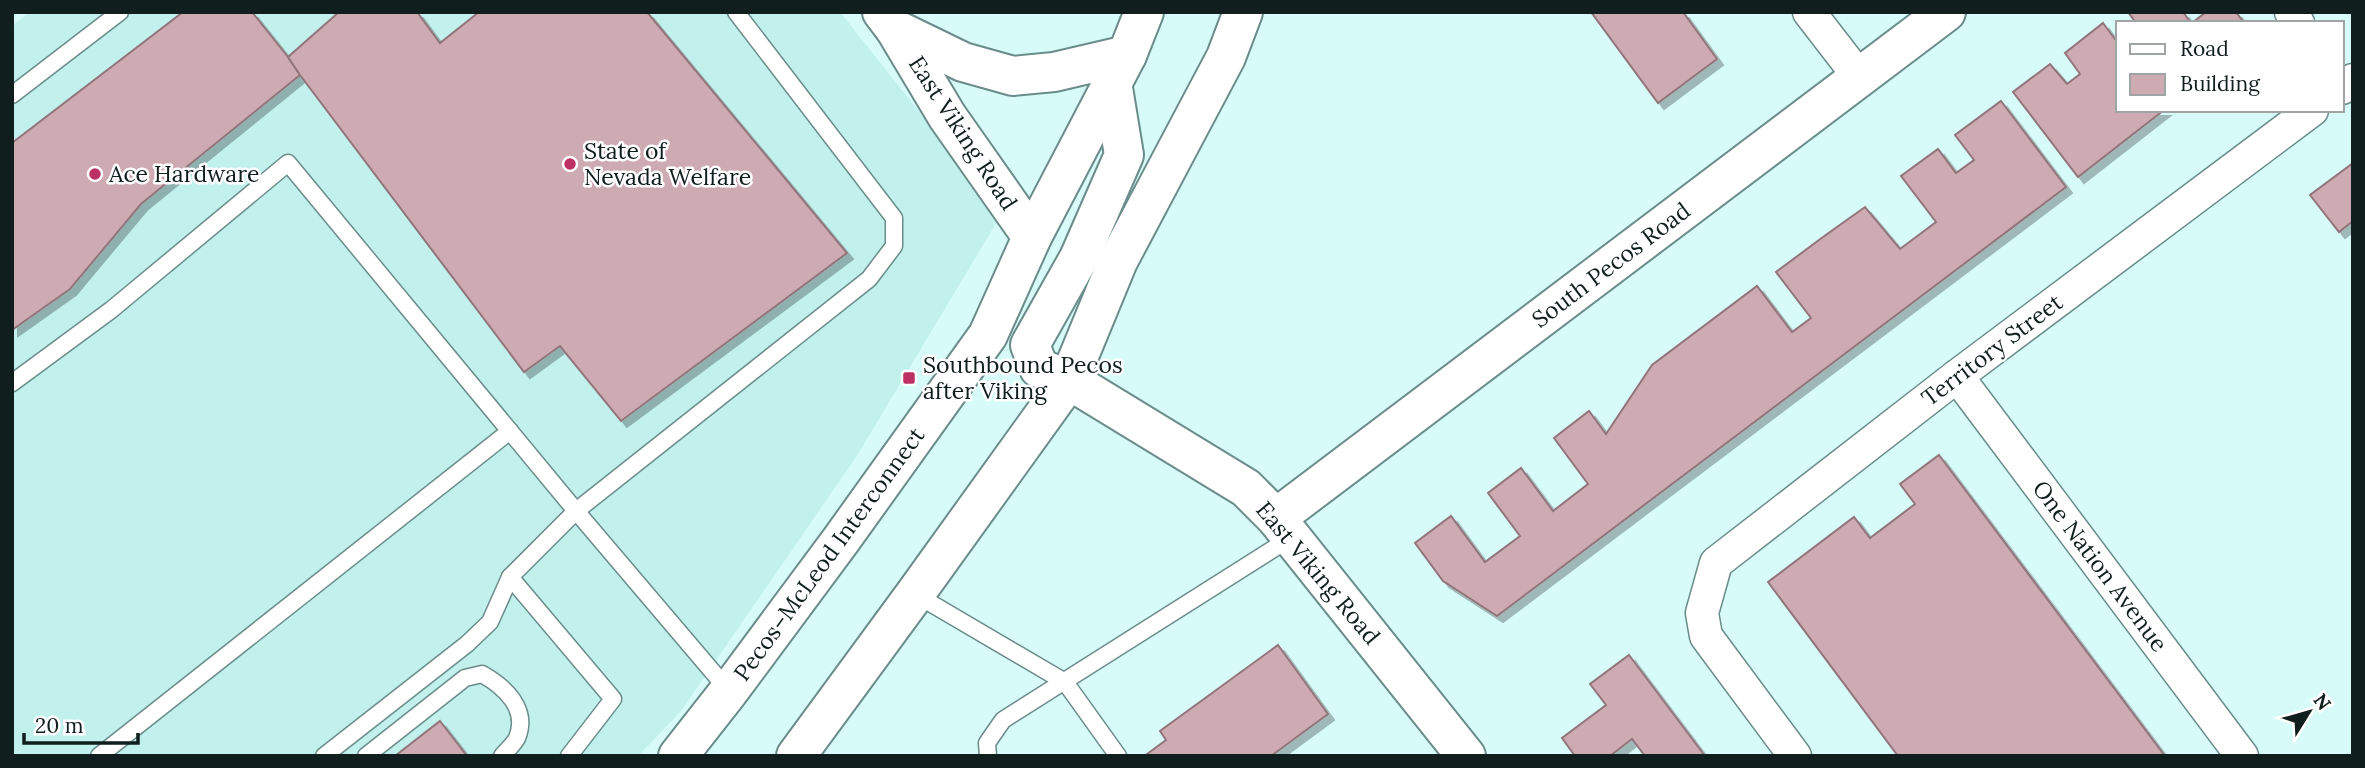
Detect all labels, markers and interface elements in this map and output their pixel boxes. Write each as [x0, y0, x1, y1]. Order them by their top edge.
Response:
legend [2116, 21, 2344, 112]
text: Road [2180, 35, 2229, 62]
street label: East Viking Road [903, 50, 1024, 215]
text: Building [2180, 70, 2260, 97]
place label: State of Nevada Welfare [584, 136, 751, 191]
marker: State of Nevada Welfare [562, 156, 578, 172]
place label: Ace Hardware [108, 159, 259, 188]
marker: Ace Hardware [87, 166, 103, 182]
street label: South Pecos Road [1526, 196, 1696, 334]
street label: Territory Street [1916, 287, 2068, 412]
place label: Southbound Pecos after Viking [923, 350, 1123, 405]
marker: Southbound Pecos after Viking [901, 370, 917, 386]
street label: Pecos–McLeod Interconnect [727, 421, 930, 686]
street label: One Nation Avenue [2027, 474, 2174, 657]
street label: East Viking Road [1250, 495, 1387, 650]
north arrow [2274, 677, 2344, 747]
text: N [2309, 689, 2337, 715]
scale bar [24, 702, 138, 746]
text: 20 m [35, 712, 84, 739]

